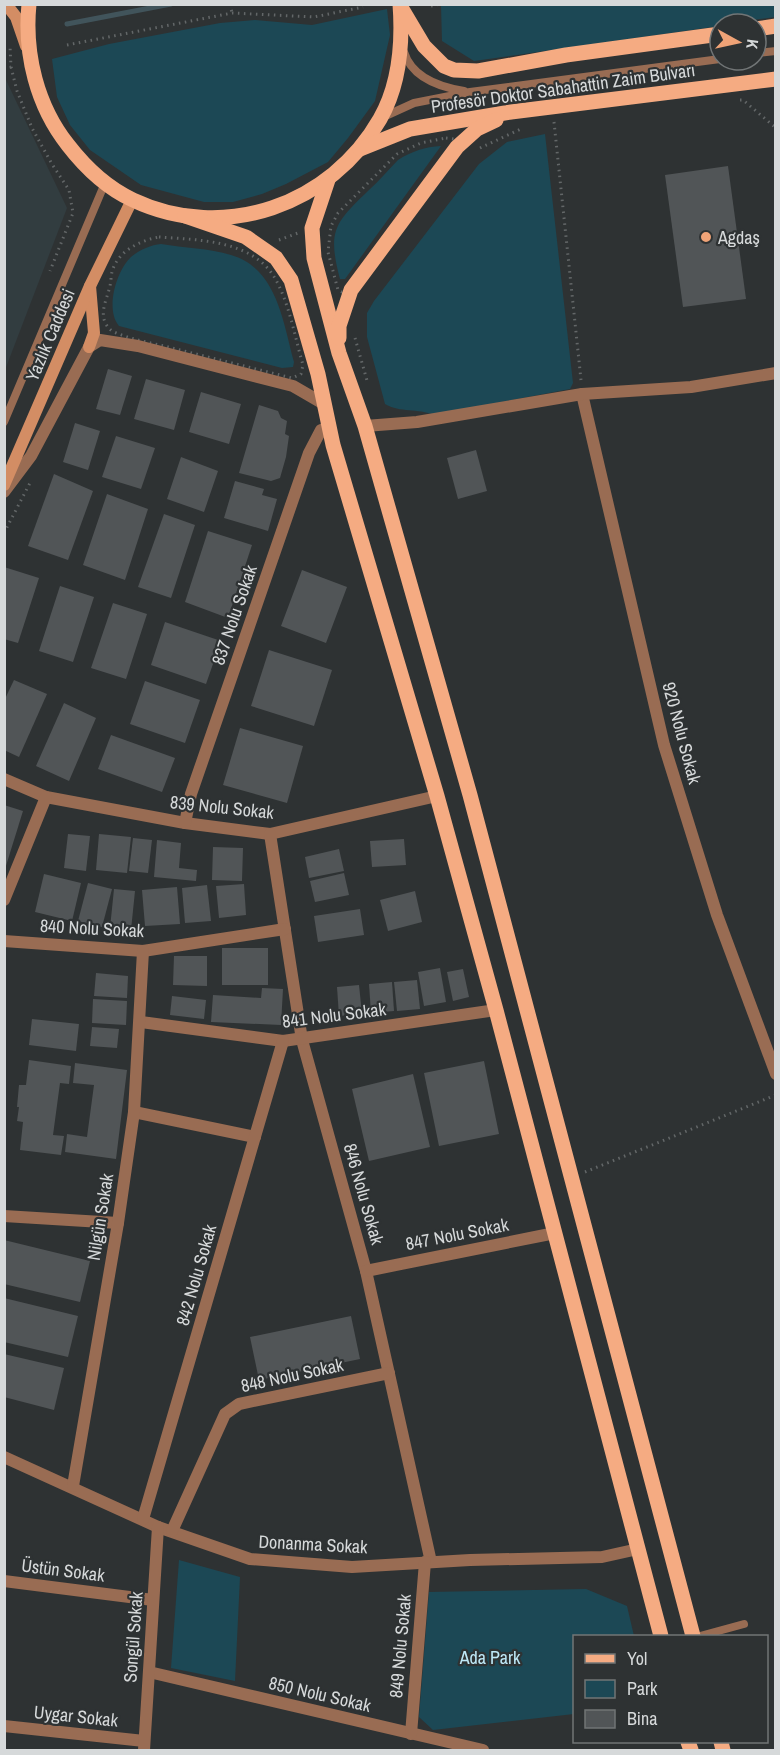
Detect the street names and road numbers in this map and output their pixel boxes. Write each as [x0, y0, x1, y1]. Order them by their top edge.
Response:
street label: Profesör Doktor Sabahattin Zaim Bulvarı [429, 57, 697, 119]
street label: Yazlık Caddesi [19, 285, 81, 385]
street label: 837 Nolu Sokak [205, 561, 263, 668]
street label: 920 Nolu Sokak [656, 679, 708, 787]
street label: 839 Nolu Sokak [169, 789, 276, 825]
street label: 840 Nolu Sokak [39, 913, 145, 943]
street label: 841 Nolu Sokak [281, 996, 388, 1034]
street label: 846 Nolu Sokak [338, 1140, 391, 1248]
street label: Nilgün Sokak [81, 1171, 119, 1262]
street label: 847 Nolu Sokak [403, 1212, 511, 1256]
street label: 842 Nolu Sokak [170, 1221, 223, 1329]
street label: 848 Nolu Sokak [238, 1352, 346, 1398]
street label: Donanma Sokak [258, 1529, 369, 1559]
street label: Üstün Sokak [20, 1552, 107, 1588]
street label: Songül Sokak [117, 1590, 149, 1683]
street label: 849 Nolu Sokak [383, 1592, 417, 1699]
street label: 850 Nolu Sokak [266, 1670, 374, 1718]
street label: Uygar Sokak [33, 1699, 120, 1733]

